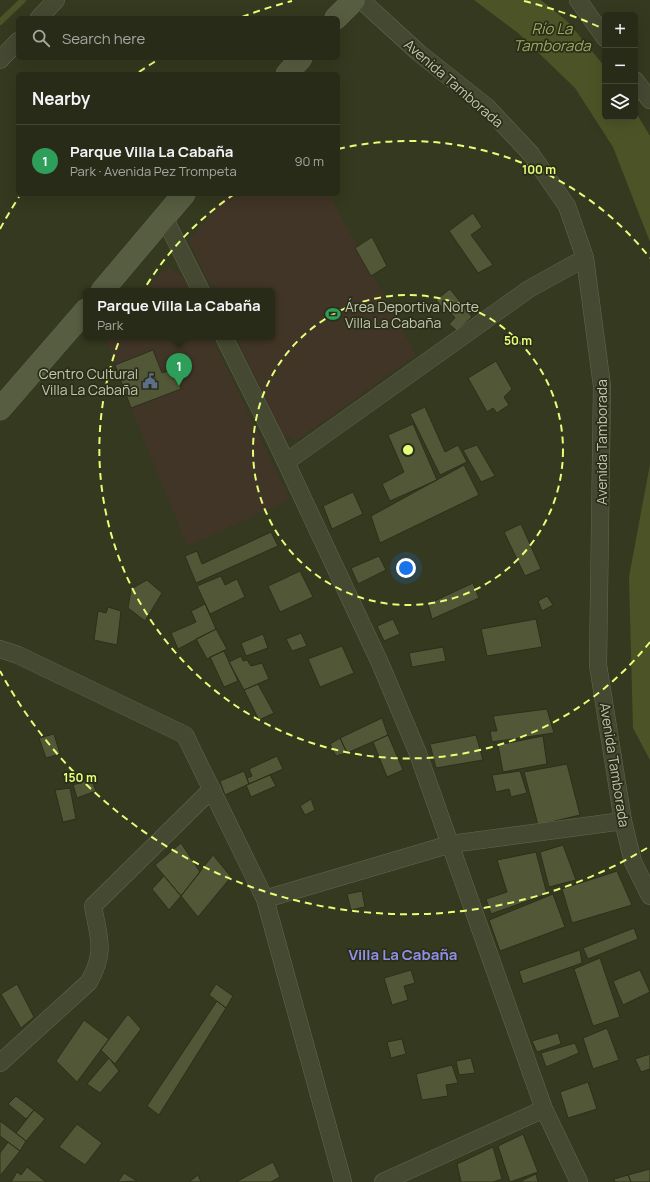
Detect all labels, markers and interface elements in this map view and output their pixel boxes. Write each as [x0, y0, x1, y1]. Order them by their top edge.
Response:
map controls [602, 12, 638, 120]
button: + [602, 12, 638, 48]
search box [16, 16, 340, 60]
water label: Río La Tamborada [513, 18, 591, 56]
icon: search [30, 27, 52, 49]
text: Search here [62, 28, 145, 49]
street label: Avenida Tamborada [400, 35, 508, 131]
button: − [602, 48, 638, 84]
button: layers [602, 84, 638, 120]
text: Nearby [32, 87, 90, 110]
text: Parque Villa La Cabaña [70, 141, 234, 162]
text: 1 [42, 152, 48, 170]
text: 90 m [294, 152, 324, 170]
text: 100 m [522, 161, 556, 178]
text: Park · Avenida Pez Trompeta [70, 162, 237, 180]
popup [83, 288, 275, 340]
text: Parque Villa La Cabaña [97, 295, 261, 316]
place label: Área Deportiva Norte Villa La Cabaña [345, 297, 479, 332]
sports icon: Área Deportiva Norte Villa La Cabaña [324, 305, 342, 323]
text: Park [97, 316, 123, 334]
text: 50 m [504, 332, 532, 349]
pin: 1 [166, 353, 192, 386]
place label: Centro Cultural Villa La Cabaña [39, 364, 138, 399]
public building icon: Centro Cultural Villa La Cabaña [141, 372, 159, 390]
street label: Avenida Tamborada [592, 379, 611, 505]
centre of rings [401, 443, 415, 457]
your location [396, 558, 416, 578]
street label: Avenida Tamborada [596, 701, 634, 829]
text: 150 m [63, 769, 97, 786]
district label: Villa La Cabaña [349, 944, 457, 965]

